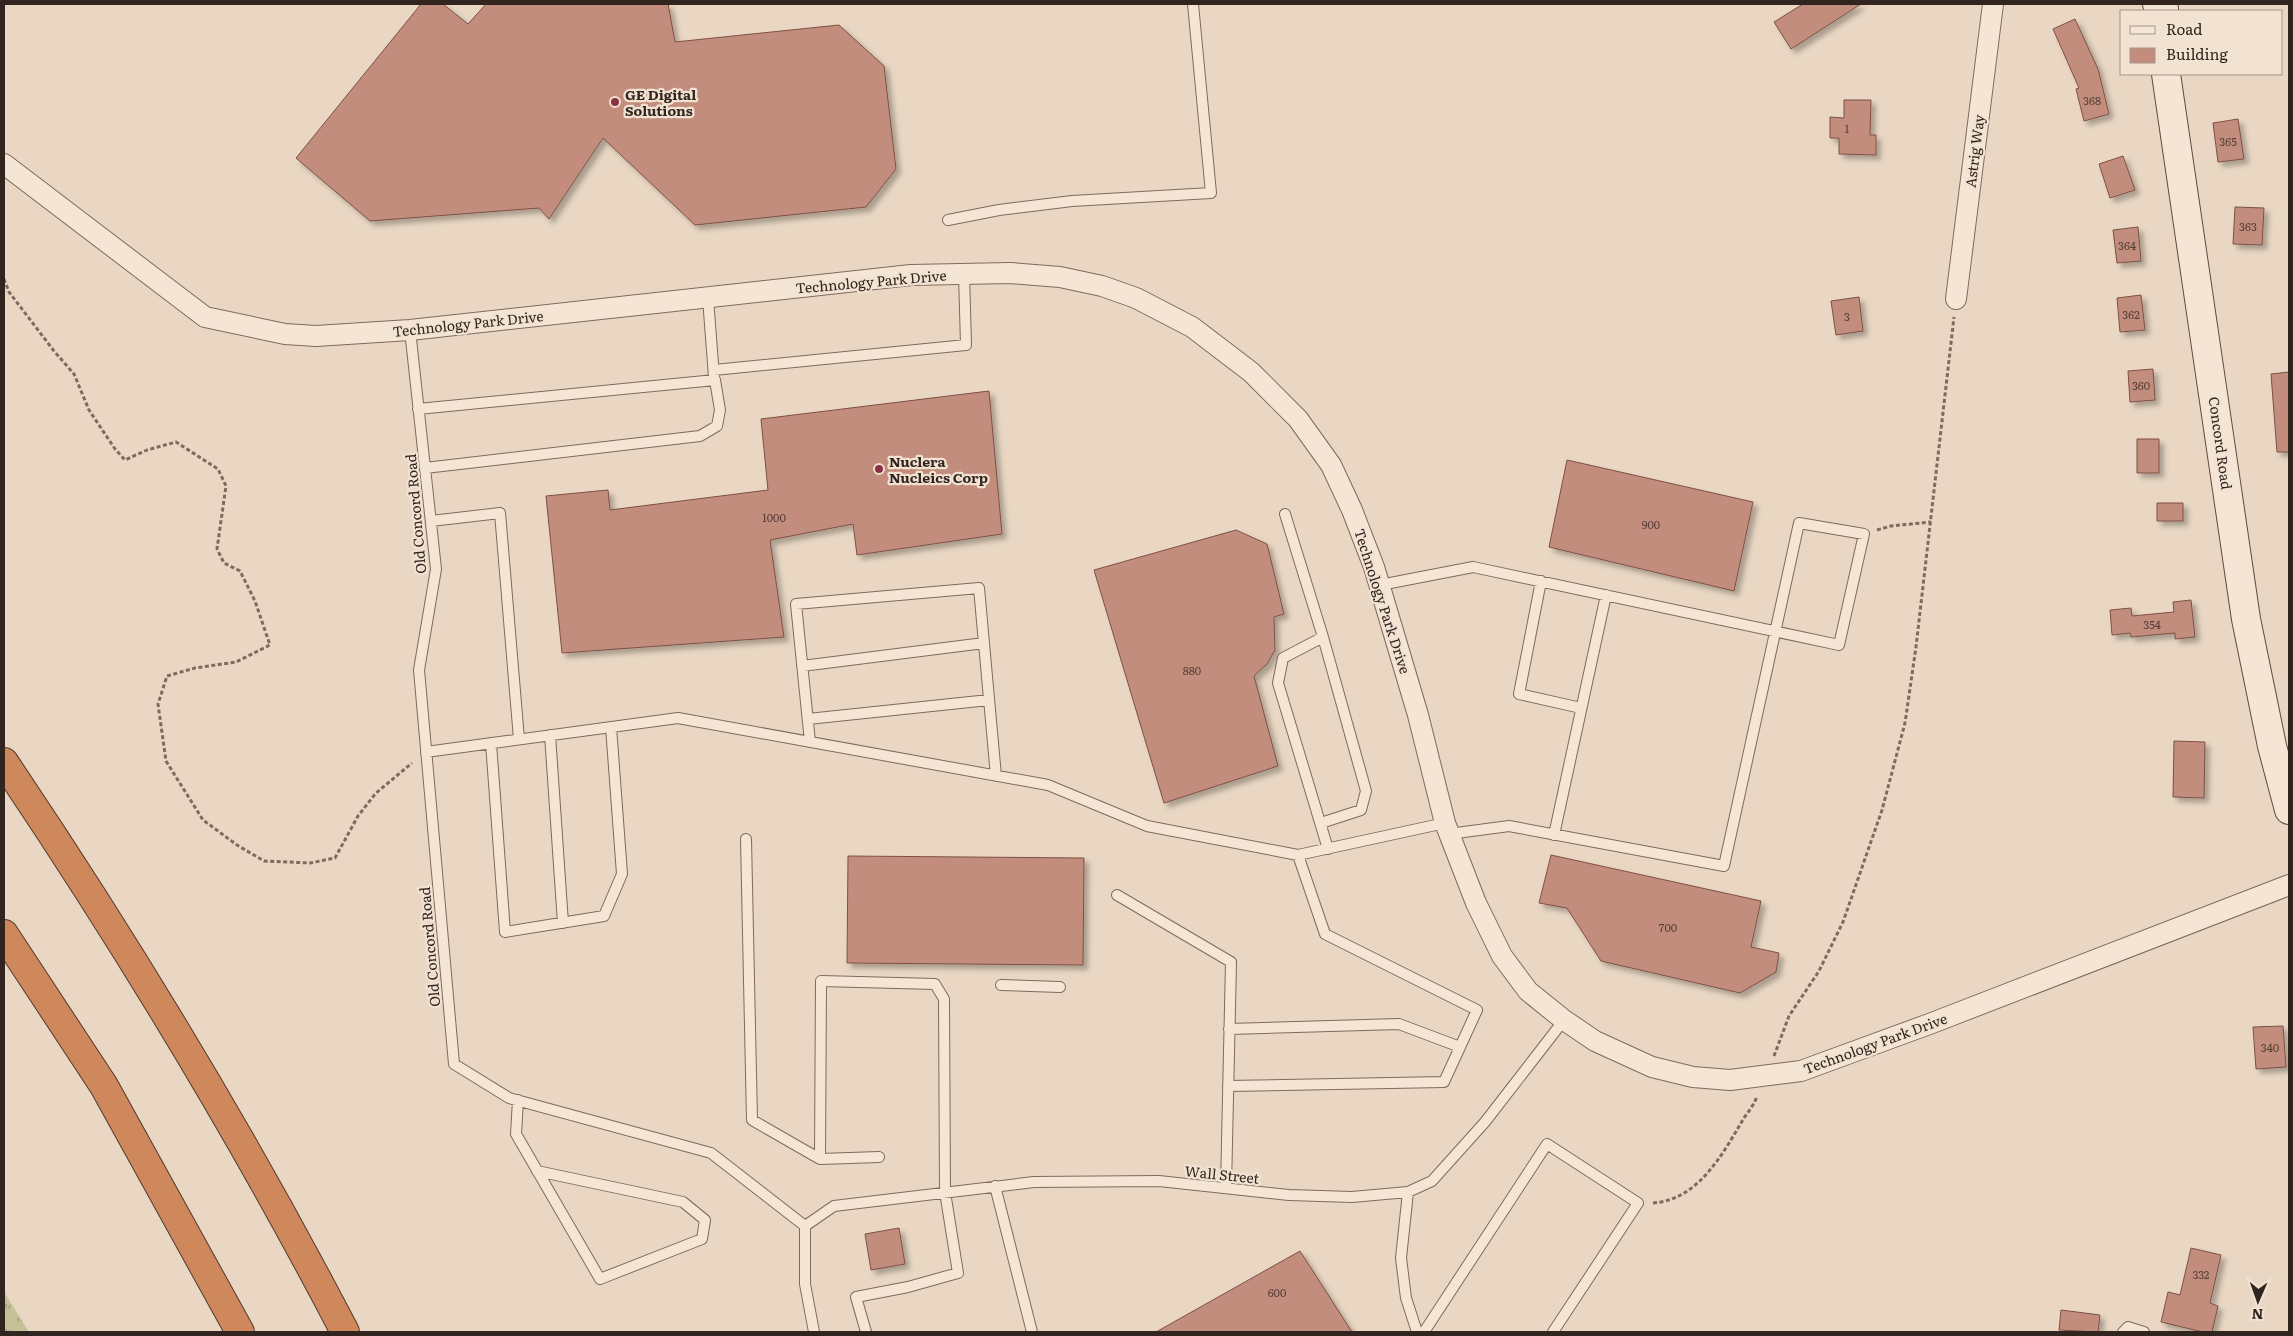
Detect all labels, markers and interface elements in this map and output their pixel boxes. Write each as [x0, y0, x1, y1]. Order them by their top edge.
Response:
legend [2120, 10, 2283, 75]
text: Road [2166, 17, 2202, 40]
text: Building [2166, 42, 2228, 65]
place label: GE Digital Solutions [625, 84, 696, 120]
house number: 368 [2083, 92, 2101, 108]
marker: GE Digital Solutions [609, 96, 621, 108]
street label: Astrig Way [1960, 112, 1989, 189]
house number: 1 [1845, 120, 1850, 136]
house number: 365 [2219, 133, 2237, 149]
house number: 363 [2239, 218, 2257, 234]
house number: 364 [2118, 237, 2136, 253]
street label: Technology Park Drive [795, 264, 947, 298]
street label: Technology Park Drive [392, 305, 544, 341]
house number: 362 [2122, 306, 2140, 322]
house number: 3 [1844, 308, 1850, 324]
house number: 360 [2132, 377, 2150, 393]
street label: Concord Road [2205, 395, 2237, 491]
place label: Nuclera Nucleics Corp [889, 451, 988, 487]
street label: Old Concord Road [400, 453, 430, 575]
marker: Nuclera Nucleics Corp [873, 463, 885, 475]
house number: 1000 [762, 509, 786, 525]
house number: 900 [1642, 516, 1660, 532]
street label: Technology Park Drive [1350, 526, 1416, 676]
house number: 354 [2143, 616, 2161, 632]
house number: 880 [1183, 662, 1201, 678]
street label: Old Concord Road [414, 886, 444, 1008]
house number: 700 [1659, 919, 1677, 935]
street label: Technology Park Drive [1800, 1008, 1950, 1078]
house number: 340 [2261, 1039, 2279, 1055]
street label: Wall Street [1184, 1160, 1261, 1188]
house number: 332 [2193, 1266, 2210, 1282]
north arrow [2233, 1276, 2283, 1326]
house number: 600 [1268, 1284, 1286, 1300]
text: N [2251, 1305, 2264, 1325]

